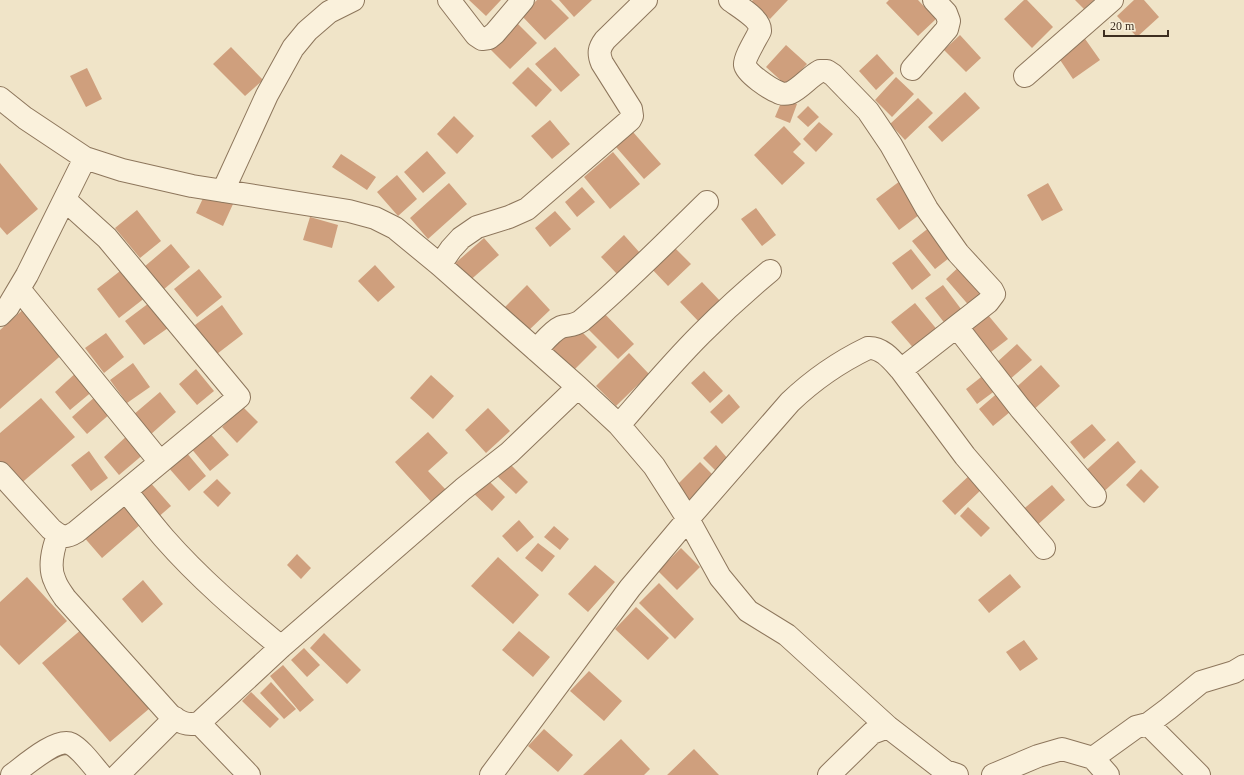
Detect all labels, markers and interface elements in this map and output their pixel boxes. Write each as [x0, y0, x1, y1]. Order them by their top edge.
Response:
scale bar [1104, 12, 1168, 38]
text: 20 m [1110, 19, 1135, 33]

